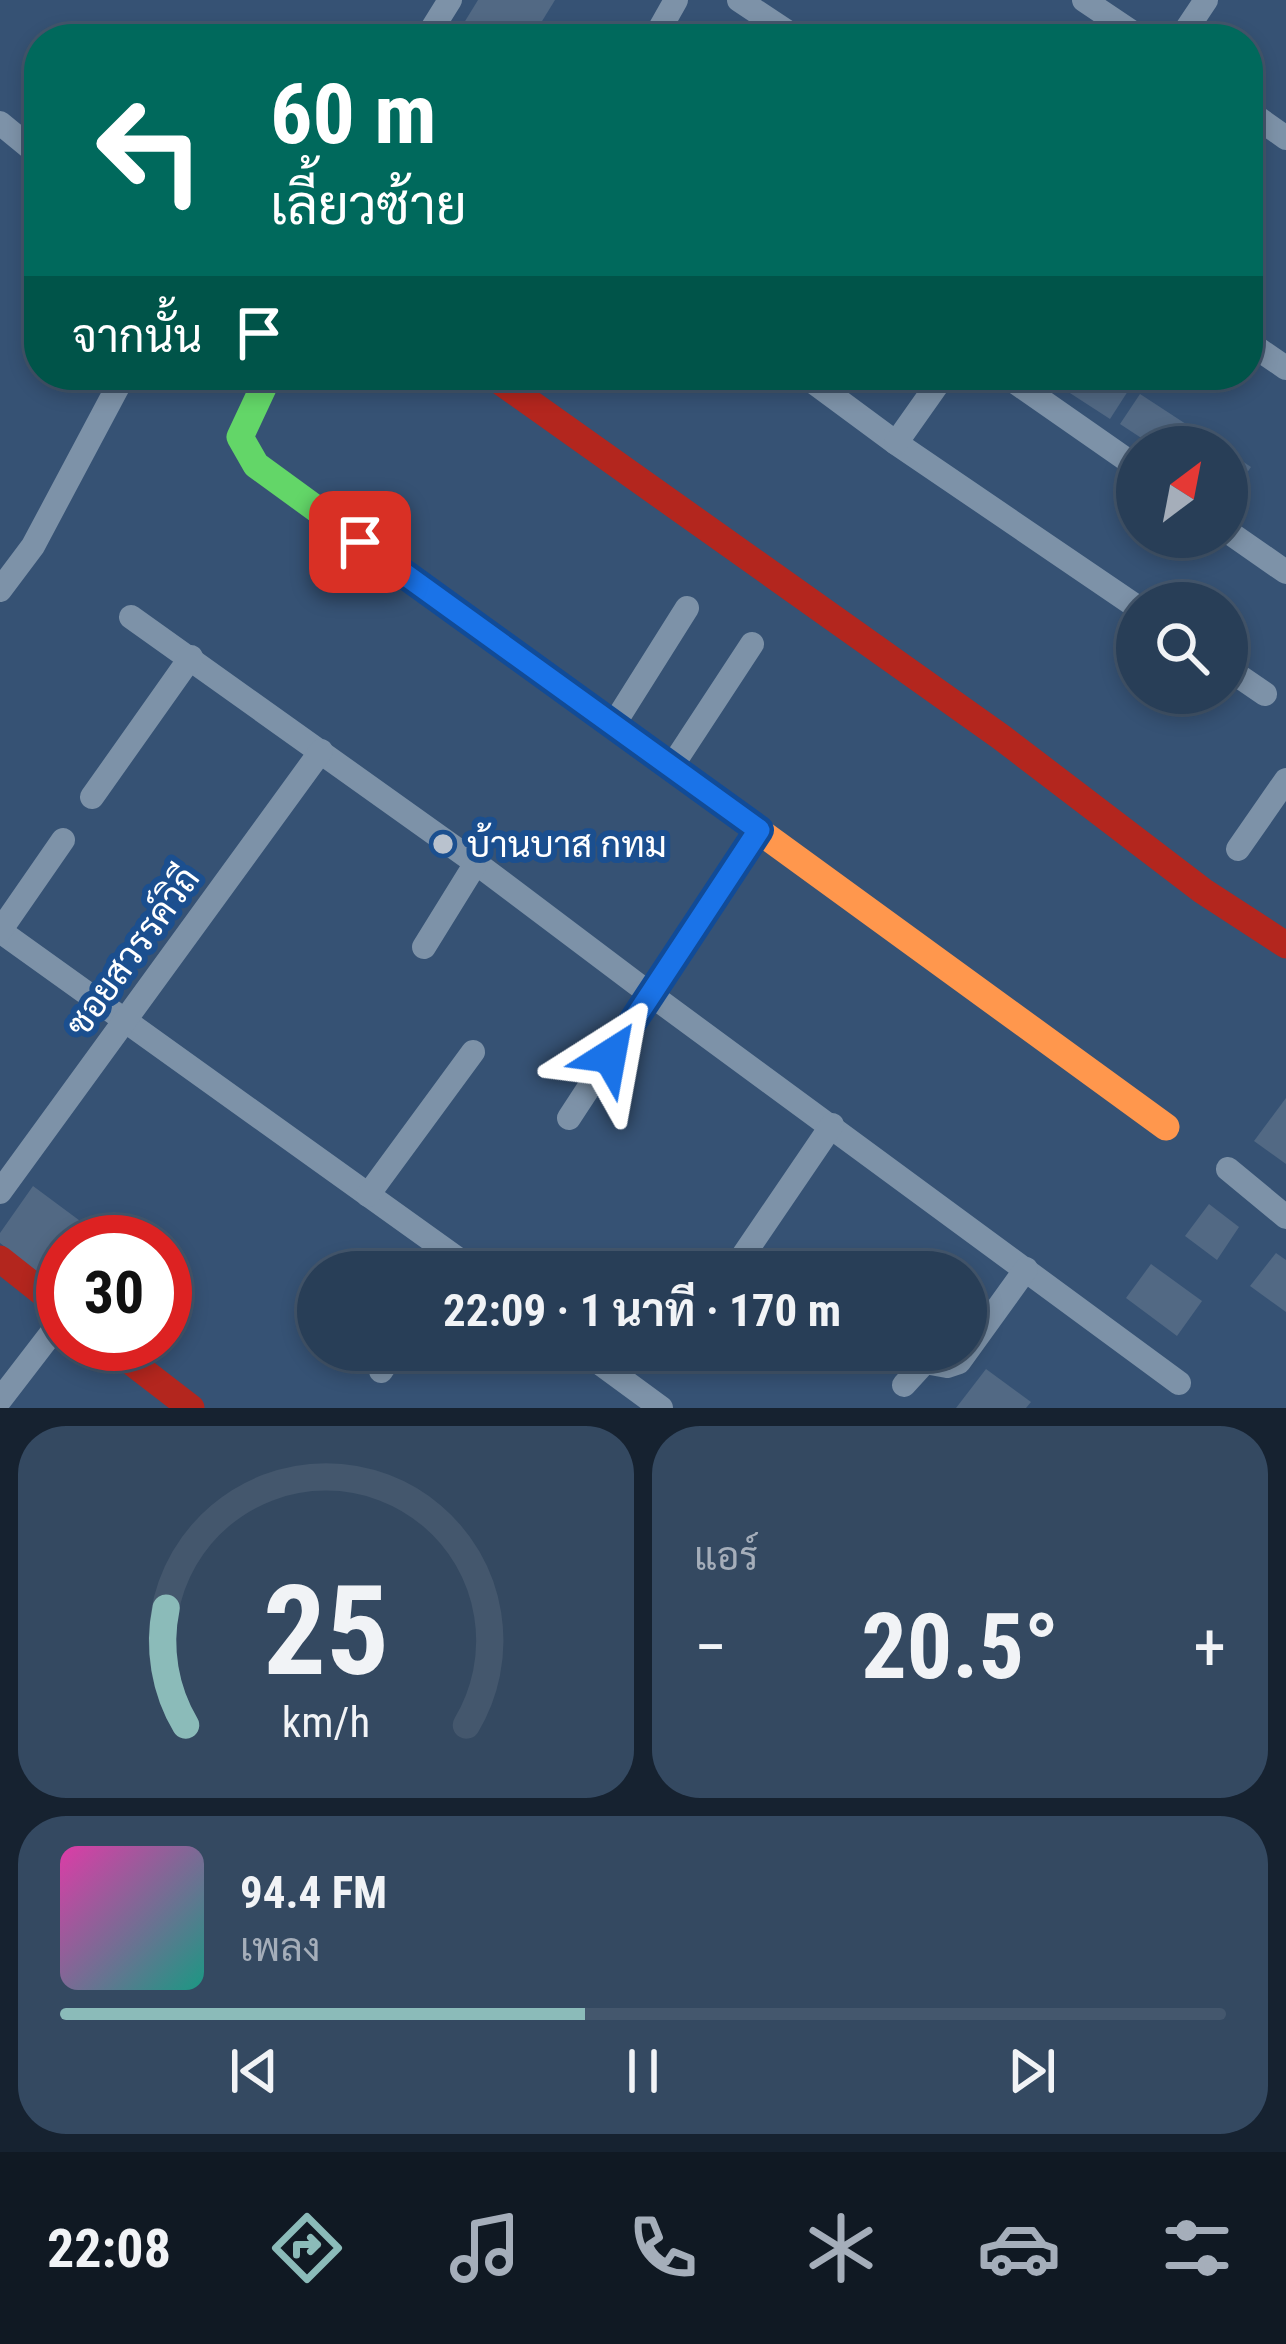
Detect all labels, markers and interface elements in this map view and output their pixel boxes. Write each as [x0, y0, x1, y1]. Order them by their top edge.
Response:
text: 60 m [270, 65, 437, 164]
icon: left [72, 72, 228, 228]
text: เลี้ยวซ้าย [270, 174, 467, 237]
icon: arrive [226, 300, 292, 366]
text: จากนั้น [72, 310, 202, 363]
north arrow [1116, 426, 1248, 558]
map controls [1116, 426, 1248, 714]
pin [309, 491, 411, 593]
icon: arrive [327, 509, 393, 575]
button: search [1116, 582, 1248, 714]
place label: บ้านบาส กทม [467, 822, 667, 866]
marker: บ้านบาส กทม [430, 831, 456, 857]
street label: ซอยสวรรค์วิถี [56, 858, 208, 1044]
position arrow [547, 993, 673, 1119]
speed limit sign: 30 [36, 1215, 192, 1371]
text: 22:09 · 1 นาที · 170 m [443, 1284, 841, 1337]
text: แอร์ [694, 1534, 758, 1580]
text: 25 [263, 1558, 389, 1704]
text: 20.5° [861, 1595, 1059, 1700]
text: − [694, 1609, 727, 1686]
text: + [1193, 1609, 1226, 1686]
text: km/h [282, 1697, 370, 1747]
text: 94.4 FM [240, 1866, 387, 1919]
text: เพลง [240, 1925, 321, 1971]
icon: previous [221, 2038, 287, 2104]
icon: pause [610, 2038, 676, 2104]
icon: next [999, 2038, 1065, 2104]
icon: directions [265, 2206, 349, 2290]
icon: music [443, 2206, 527, 2290]
icon: phone [621, 2206, 705, 2290]
icon: climate [799, 2206, 883, 2290]
icon: car [977, 2206, 1061, 2290]
icon: filters [1155, 2206, 1239, 2290]
text: 22:08 [47, 2217, 171, 2280]

